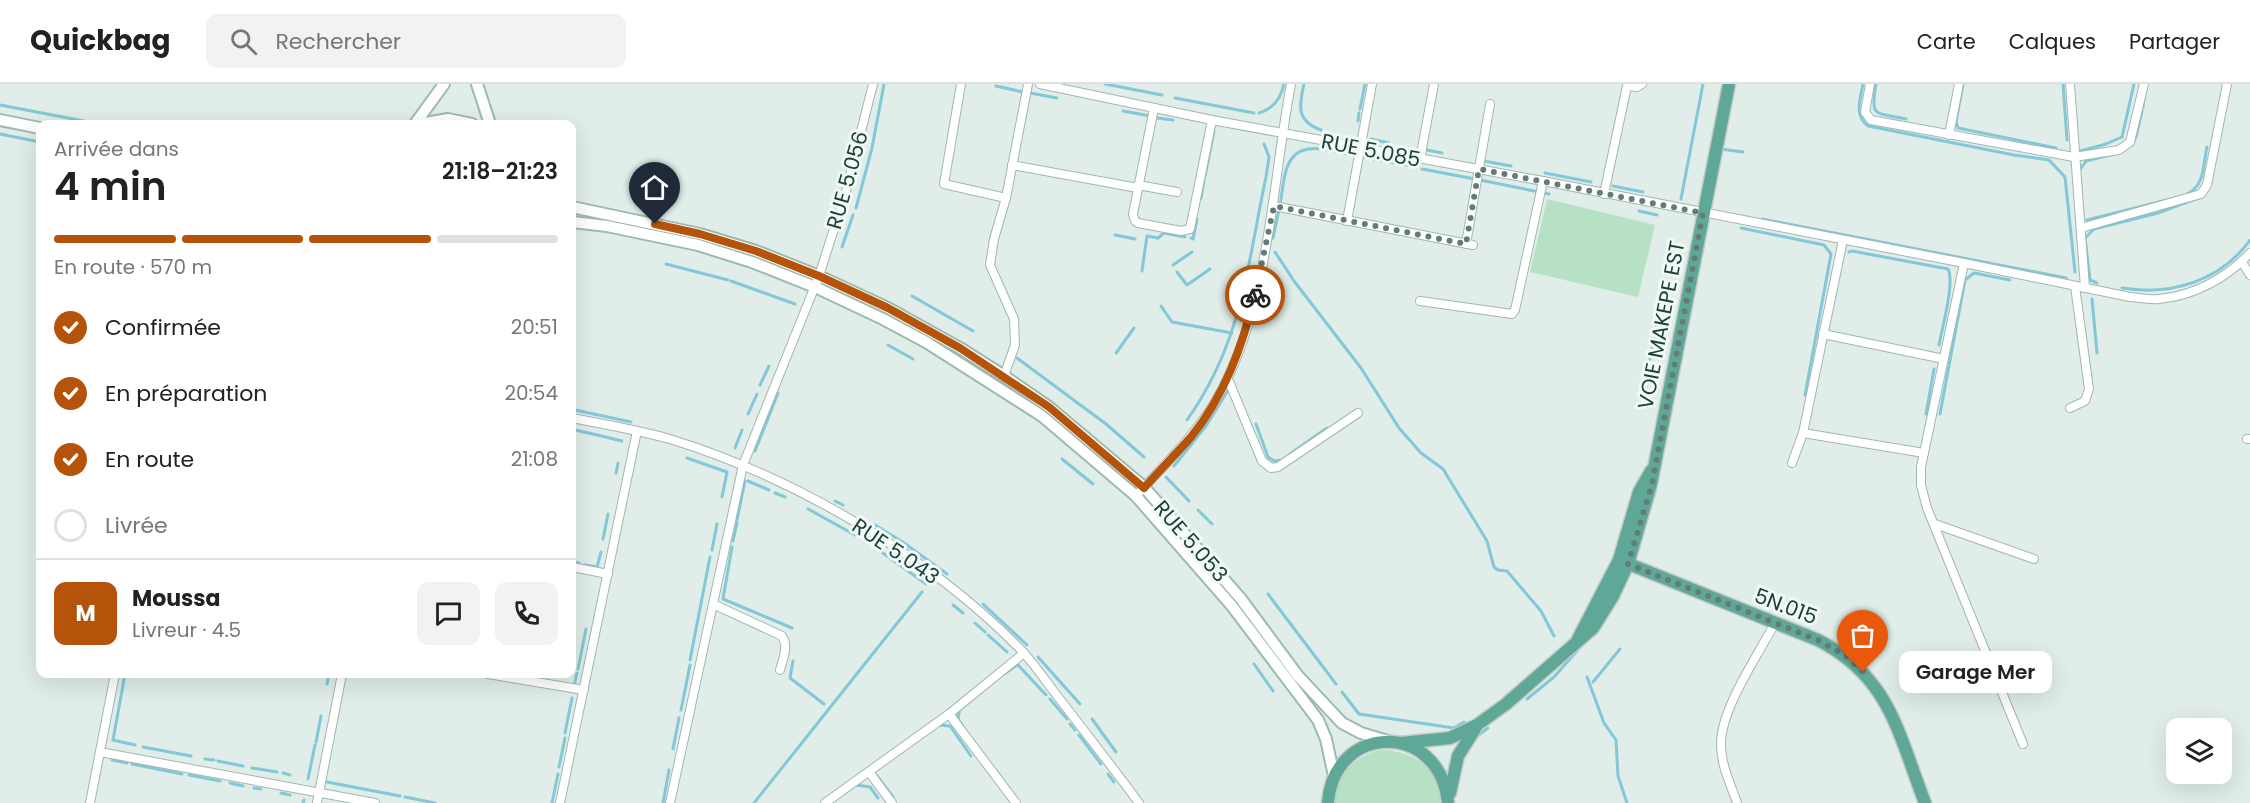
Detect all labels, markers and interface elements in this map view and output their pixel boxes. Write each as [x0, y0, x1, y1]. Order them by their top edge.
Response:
search box [206, 14, 626, 68]
text: Quickbag [30, 21, 170, 60]
icon: search [227, 25, 260, 58]
text: Rechercher [275, 26, 401, 57]
text: Carte [1917, 27, 1976, 56]
text: Calques [2009, 27, 2096, 56]
text: Partager [2129, 27, 2220, 56]
street label: RUE 5.085 [1319, 126, 1423, 174]
street label: RUE 5.056 [819, 128, 875, 232]
text: Arrivée dans [54, 135, 179, 163]
text: 21:18–21:23 [442, 156, 558, 187]
text: 4 min [54, 159, 167, 214]
pin [629, 162, 680, 224]
icon: home [638, 171, 671, 204]
street label: VOIE MAKEPE EST [1630, 238, 1692, 412]
text: En route · 570 m [54, 253, 212, 281]
courier [1225, 265, 1285, 325]
icon: bike [1239, 279, 1272, 312]
icon: check [54, 311, 87, 344]
text: Confirmée [105, 312, 221, 343]
text: 20:51 [511, 313, 558, 341]
icon: check [54, 377, 87, 410]
text: En préparation [105, 378, 267, 409]
text: 20:54 [505, 379, 558, 407]
icon: check [54, 443, 87, 476]
text: En route [105, 444, 194, 475]
text: 21:08 [511, 445, 558, 473]
street label: RUE 5.053 [1147, 494, 1235, 588]
text: Livrée [105, 510, 168, 541]
street label: RUE 5.043 [847, 511, 945, 591]
street label: 5N.015 [1750, 581, 1822, 631]
button: chat [417, 582, 480, 645]
button: phone [495, 582, 558, 645]
text: Moussa [132, 583, 221, 614]
text: M [75, 598, 96, 629]
pin [1837, 610, 1888, 672]
text: Livreur · 4.5 [132, 616, 241, 644]
icon: bag [1846, 619, 1879, 652]
callout: Garage Mer [1899, 651, 2052, 693]
text: Garage Mer [1916, 658, 2035, 686]
map controls [2166, 718, 2232, 784]
button: layers [2166, 718, 2232, 784]

